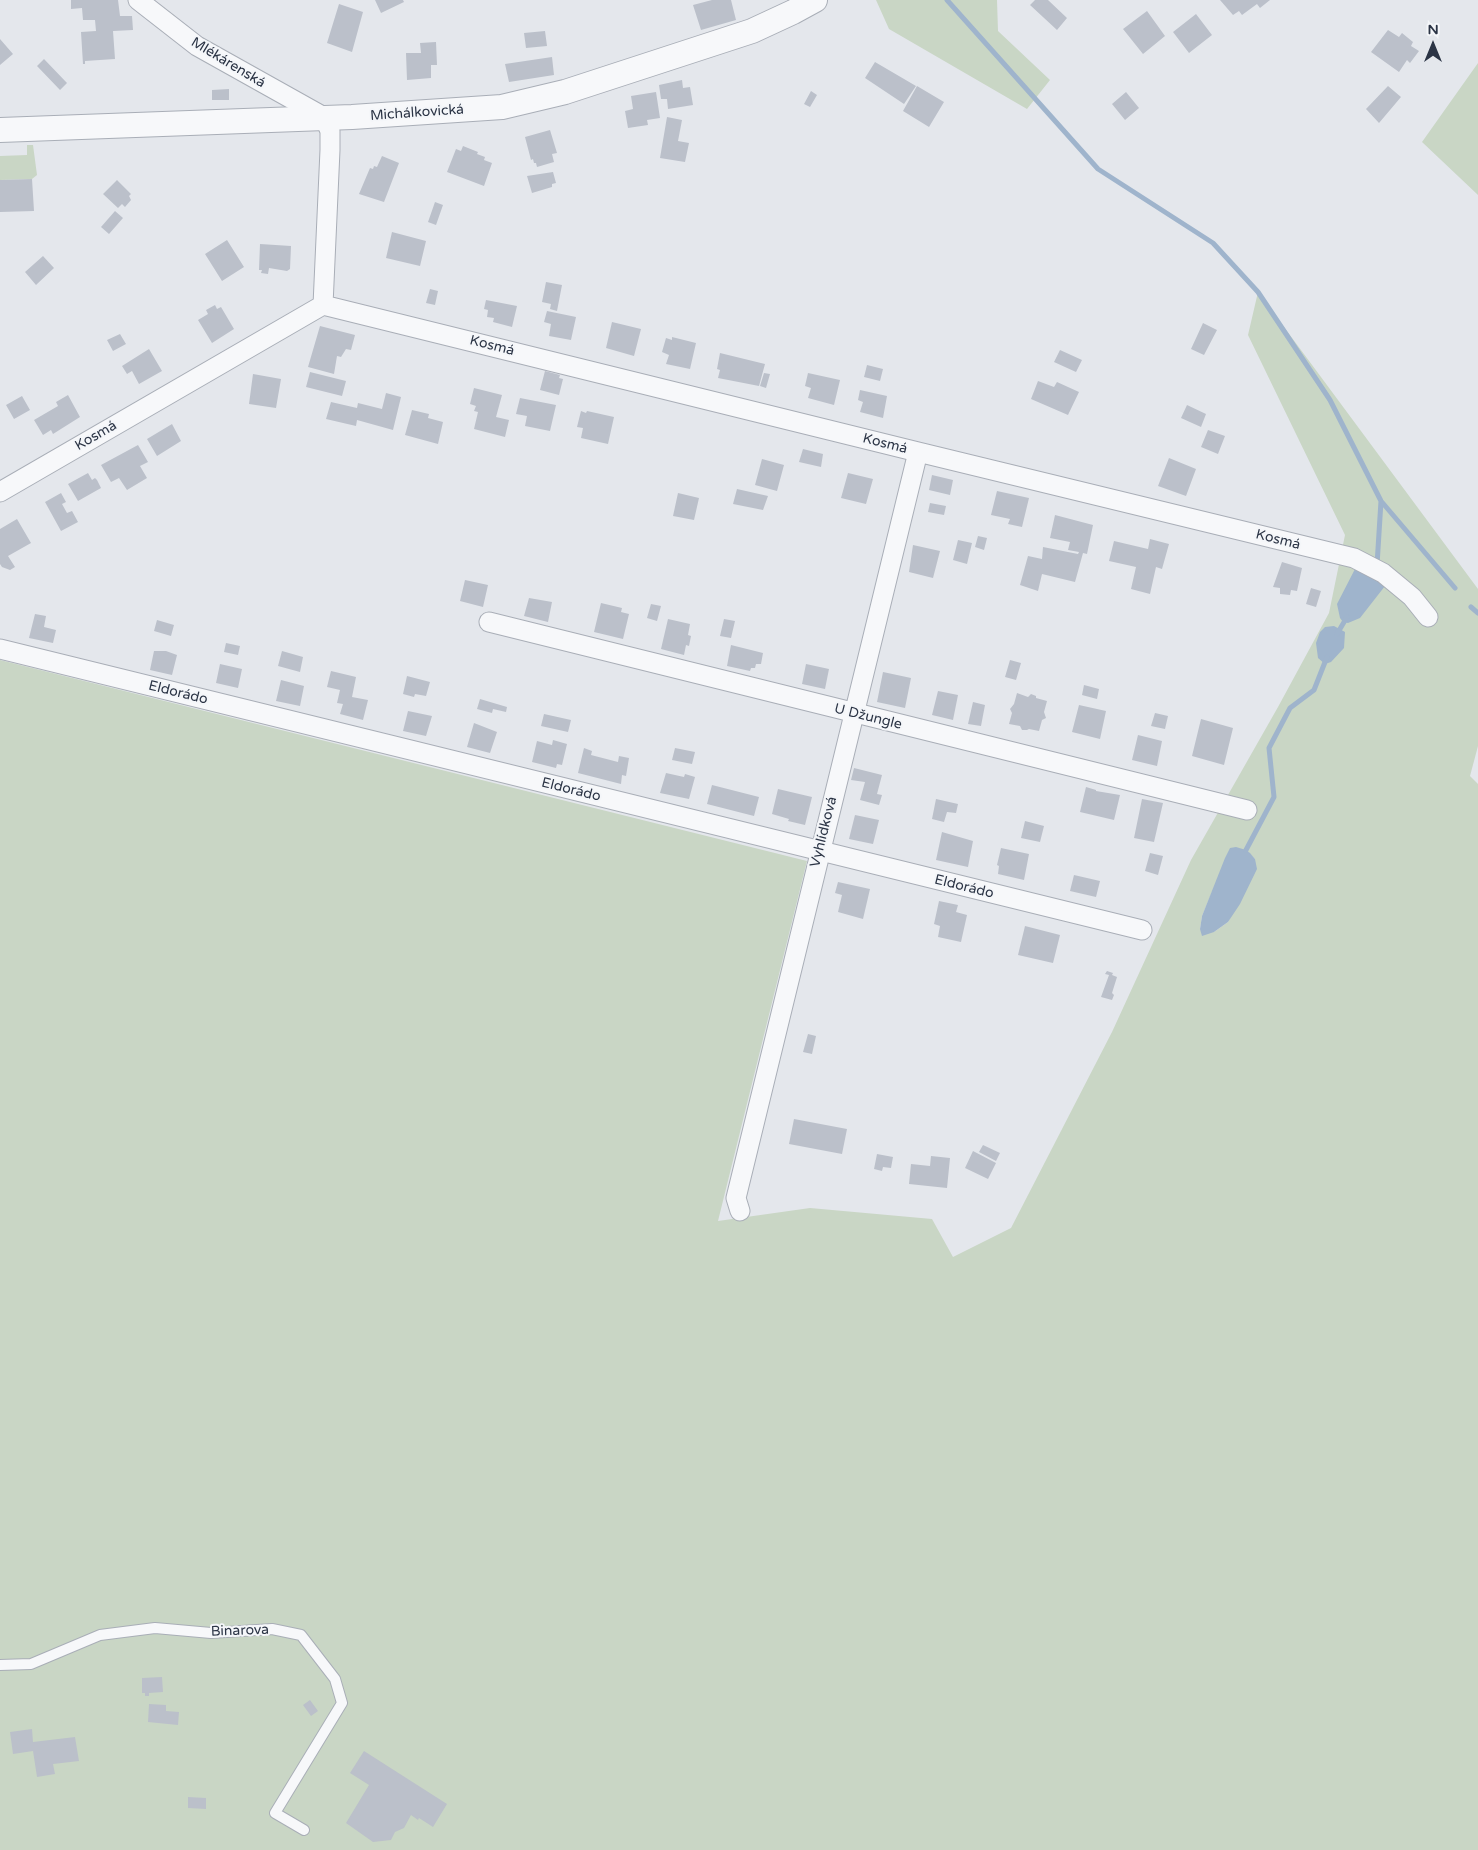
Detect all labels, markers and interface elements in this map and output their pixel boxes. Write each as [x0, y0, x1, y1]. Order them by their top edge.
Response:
north arrow [1408, 20, 1458, 70]
text: N [1427, 21, 1439, 38]
street label: Mlékárenská [188, 34, 268, 92]
street label: Michálkovická [370, 101, 464, 125]
street label: Kosmá [468, 332, 516, 360]
street label: Kosmá [72, 417, 120, 455]
street label: Kosmá [861, 430, 909, 458]
street label: Kosmá [1254, 526, 1302, 554]
street label: Eldorádo [147, 678, 209, 708]
street label: U Džungle [832, 700, 904, 734]
street label: Eldorádo [540, 775, 602, 805]
street label: Vyhlídková [807, 795, 841, 869]
street label: Eldorádo [933, 872, 995, 902]
street label: Binarova [211, 1622, 269, 1640]

